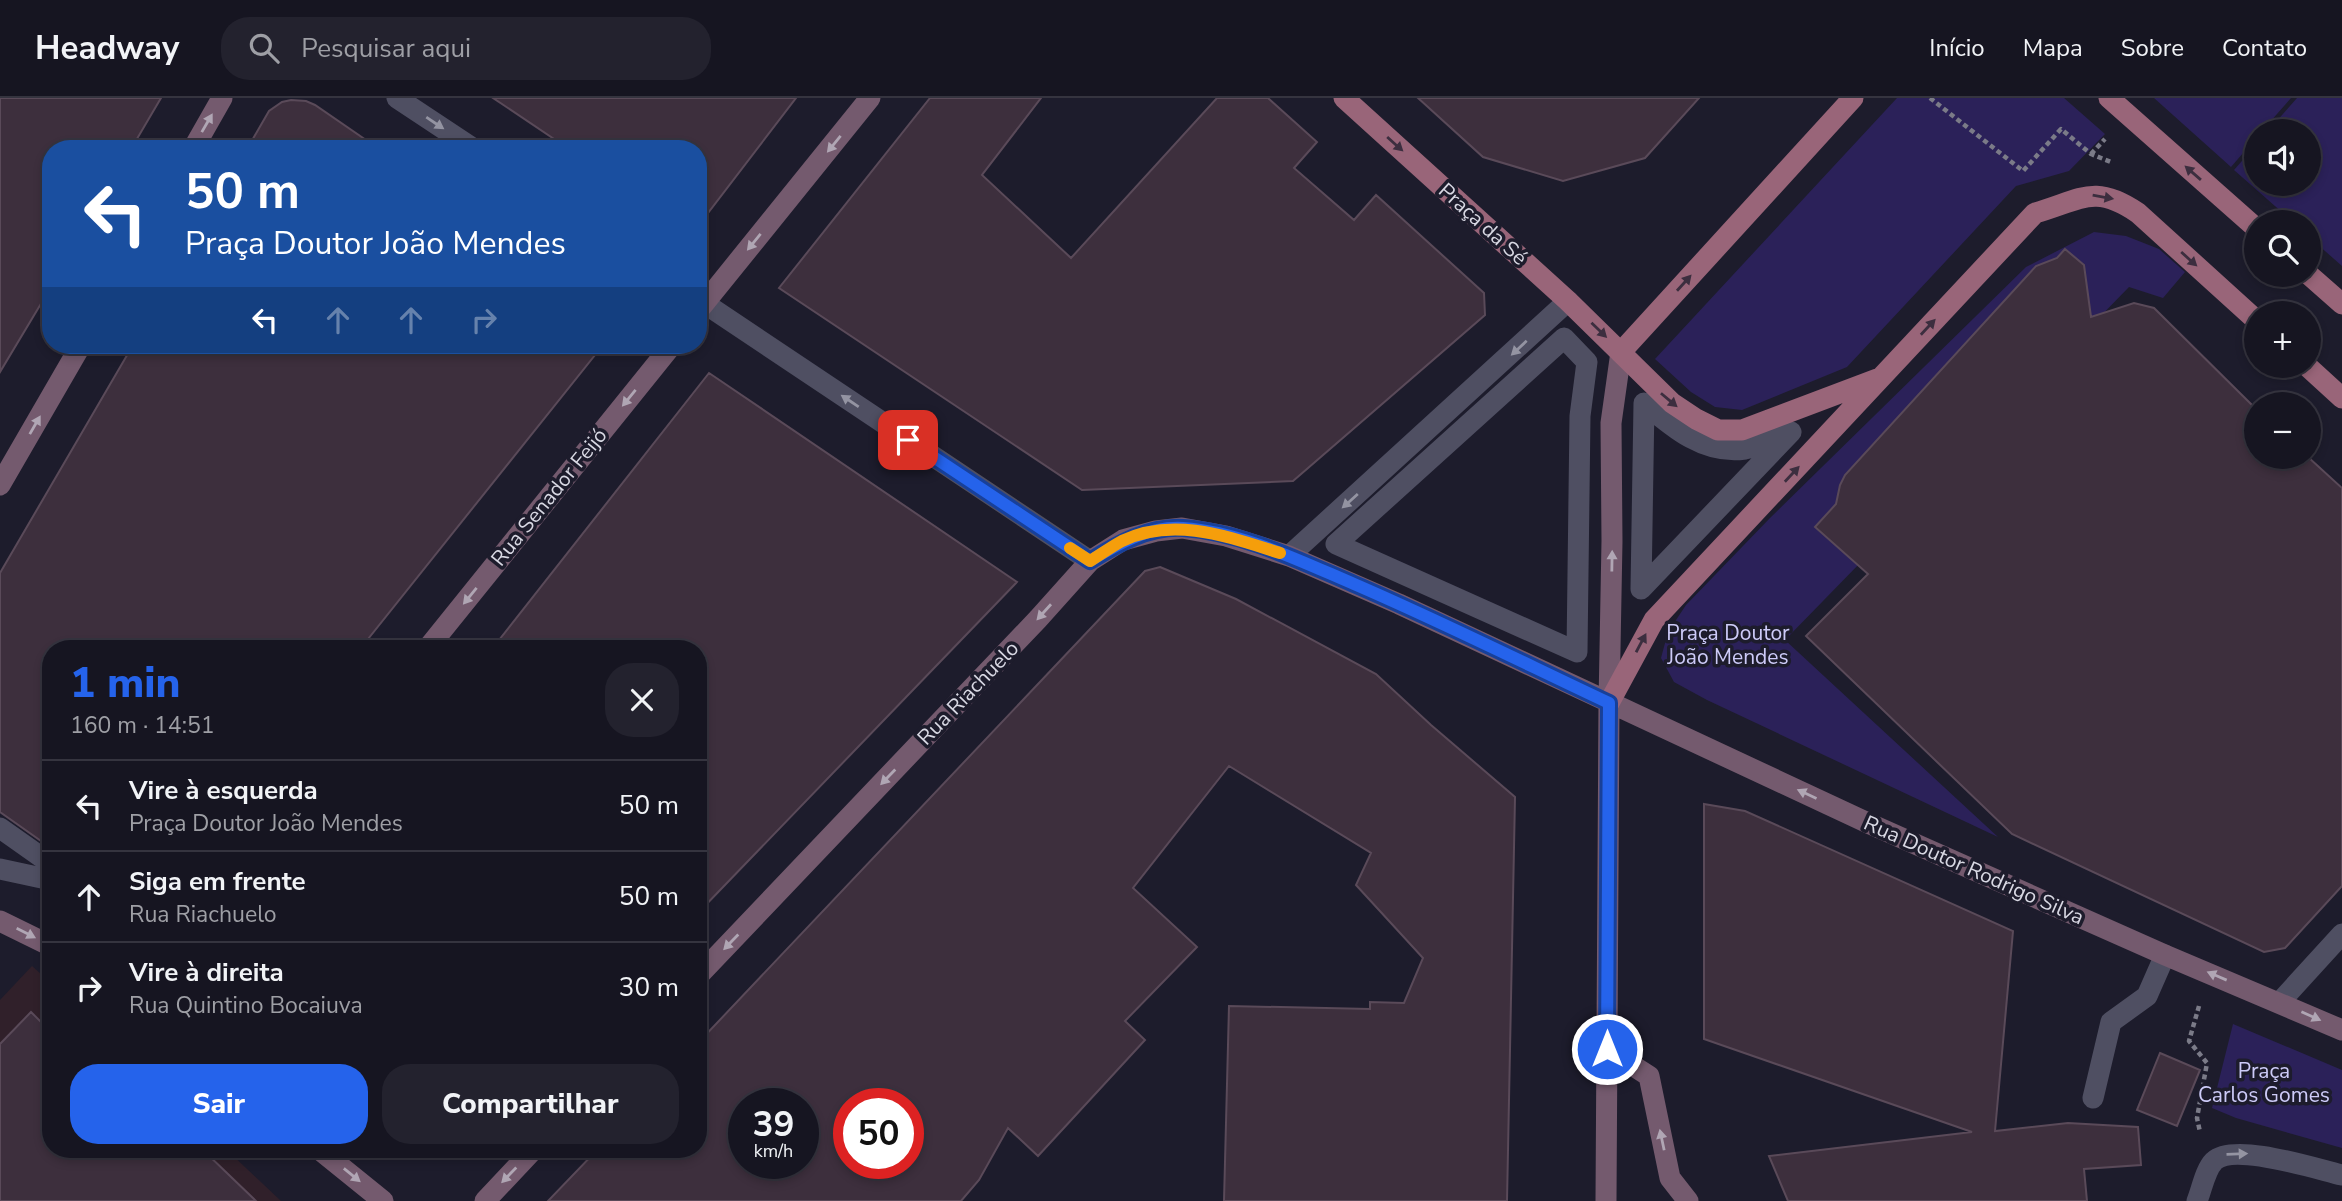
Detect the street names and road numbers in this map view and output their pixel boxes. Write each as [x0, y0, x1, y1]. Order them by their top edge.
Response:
street label: Praça da Sé [1433, 177, 1533, 271]
street label: Rua Senador Feijó [485, 422, 613, 572]
street label: Rua Riachuelo [911, 635, 1025, 751]
street label: Rua Doutor Rodrigo Silva [1859, 809, 2089, 931]

